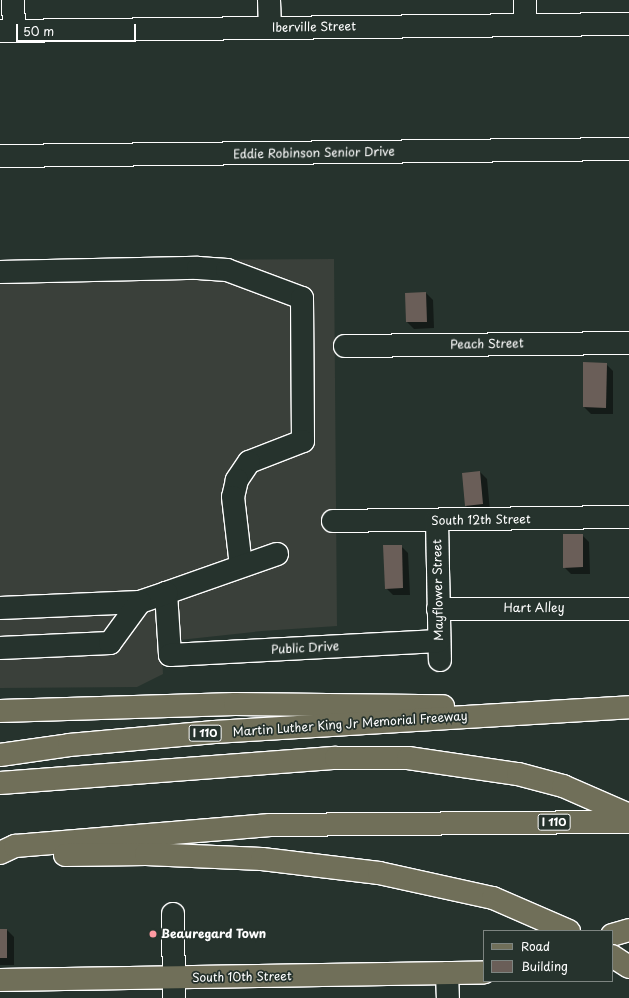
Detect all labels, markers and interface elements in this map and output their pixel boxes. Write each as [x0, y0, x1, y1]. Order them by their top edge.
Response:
scale bar [18, 16, 138, 42]
street label: Iberville Street [272, 19, 356, 35]
text: 50 m [23, 22, 54, 40]
street label: Eddie Robinson Senior Drive [233, 144, 395, 162]
street label: Peach Street [450, 336, 524, 352]
street label: South 12th Street [430, 512, 532, 528]
street label: Mayflower Street [430, 539, 446, 641]
street label: Hart Alley [504, 601, 564, 615]
street label: Public Drive [270, 639, 340, 657]
street label: Martin Luther King Jr Memorial Freeway [231, 709, 469, 739]
road number: I 110 [188, 724, 222, 742]
road number: I 110 [537, 813, 571, 831]
place label: Beauregard Town [161, 927, 267, 941]
marker: Beauregard Town [148, 929, 158, 939]
legend [483, 930, 613, 982]
text: Road [521, 937, 550, 955]
text: Building [521, 957, 568, 975]
street label: South 10th Street [191, 969, 293, 985]

